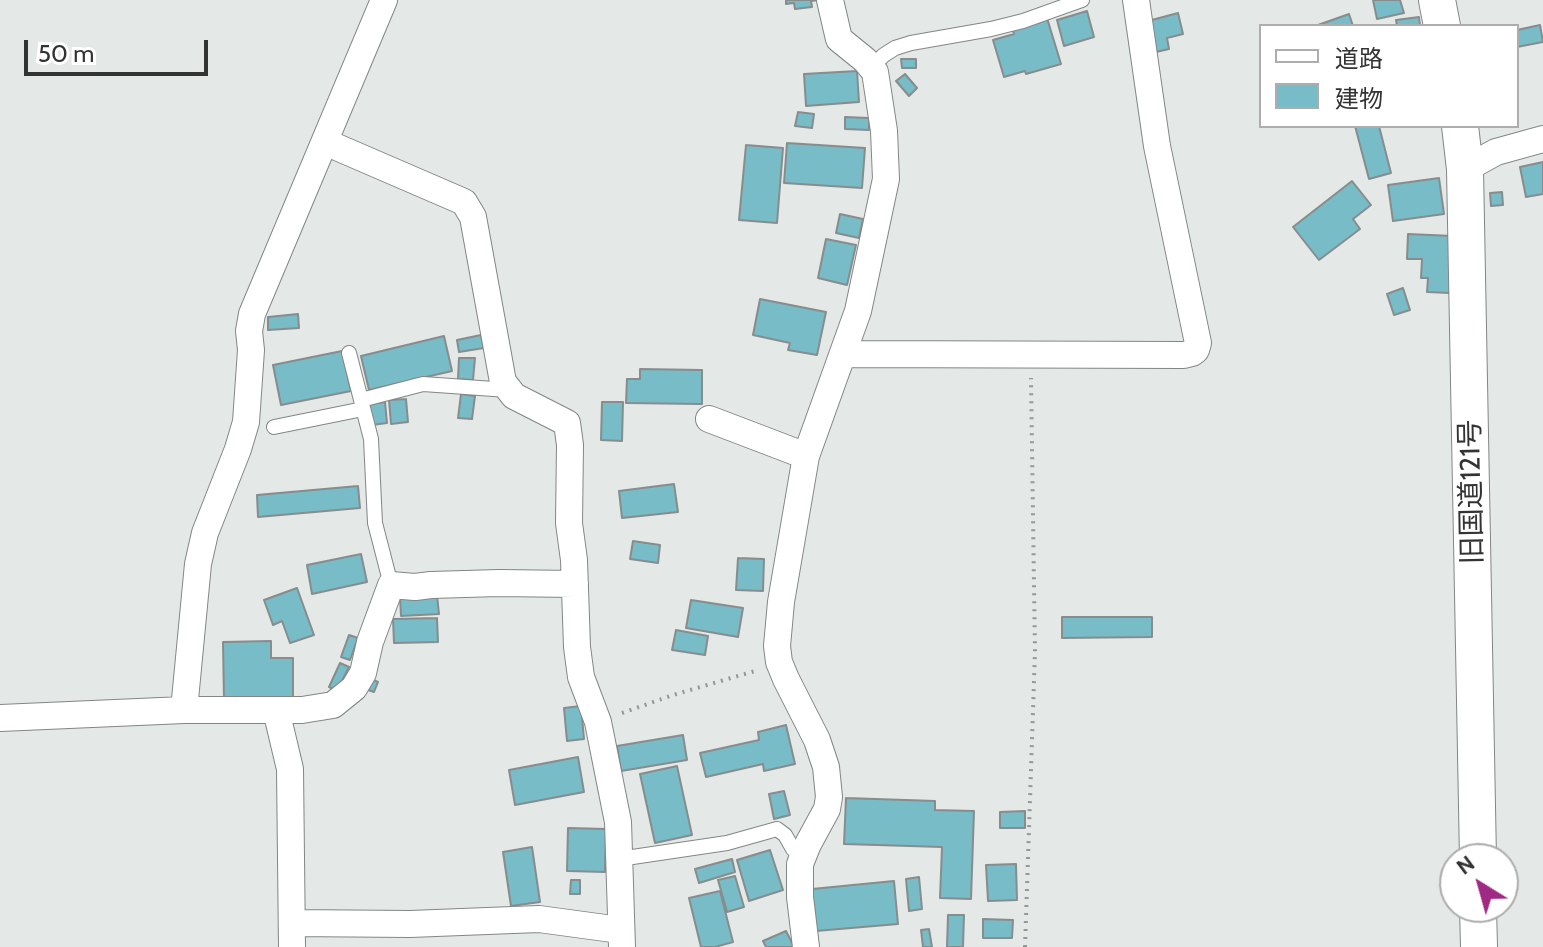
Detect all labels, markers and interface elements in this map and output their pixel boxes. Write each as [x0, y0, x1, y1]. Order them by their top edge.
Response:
scale bar [28, 24, 212, 74]
legend [1259, 24, 1519, 128]
text: 50 m [38, 39, 94, 68]
text: 道路 [1335, 44, 1383, 73]
text: 建物 [1335, 84, 1383, 113]
street label: 旧国道121号 [1454, 419, 1490, 565]
north arrow [1439, 843, 1519, 923]
text: N [1451, 850, 1480, 880]

